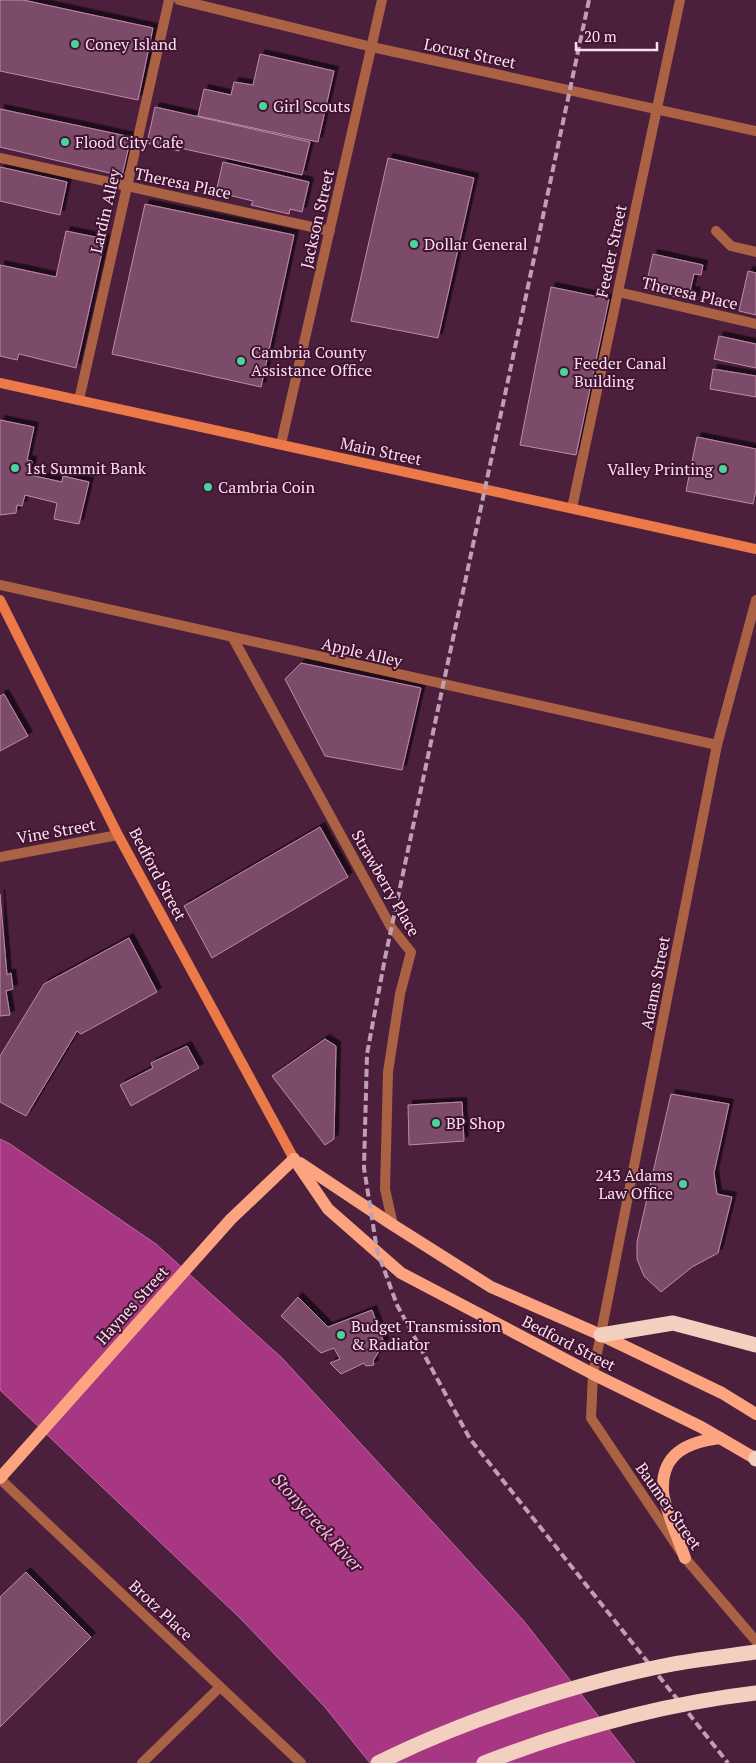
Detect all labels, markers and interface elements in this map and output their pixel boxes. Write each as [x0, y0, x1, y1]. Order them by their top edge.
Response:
scale bar [576, 20, 657, 52]
text: 20 m [584, 26, 617, 46]
street label: Locust Street [422, 32, 518, 74]
place label: Coney Island [85, 33, 177, 55]
marker: Coney Island [69, 38, 81, 50]
place label: Girl Scouts [273, 95, 350, 117]
marker: Girl Scouts [257, 100, 269, 112]
place label: Flood City Cafe [75, 131, 184, 153]
marker: Flood City Cafe [59, 136, 71, 148]
street label: Theresa Place [133, 162, 233, 204]
street label: Lardin Alley [85, 166, 126, 255]
street label: Jackson Street [295, 167, 339, 271]
street label: Feeder Street [590, 202, 632, 299]
place label: Dollar General [424, 233, 528, 255]
marker: Dollar General [408, 238, 420, 250]
street label: Theresa Place [640, 271, 740, 315]
place label: Cambria County Assistance Office [251, 341, 372, 381]
place label: Feeder Canal Building [574, 352, 667, 392]
marker: Cambria County Assistance Office [235, 355, 247, 367]
marker: Feeder Canal Building [558, 366, 570, 378]
street label: Main Street [338, 432, 424, 470]
place label: 1st Summit Bank [25, 457, 147, 479]
place label: Valley Printing [607, 458, 714, 480]
marker: 1st Summit Bank [9, 462, 21, 474]
marker: Valley Printing [717, 463, 729, 475]
place label: Cambria Coin [218, 476, 315, 498]
marker: Cambria Coin [202, 481, 214, 493]
street label: Apple Alley [320, 632, 405, 672]
street label: Vine Street [15, 813, 97, 849]
street label: Bedford Street [124, 824, 192, 924]
street label: Strawberry Place [347, 826, 425, 940]
street label: Adams Street [635, 934, 675, 1032]
place label: BP Shop [446, 1112, 505, 1134]
marker: BP Shop [430, 1117, 442, 1129]
place label: 243 Adams Law Office [595, 1164, 673, 1204]
marker: 243 Adams Law Office [677, 1178, 689, 1190]
street label: Haynes Street [91, 1261, 173, 1349]
street label: Bedford Street [518, 1310, 620, 1376]
place label: Budget Transmission & Radiator [351, 1315, 501, 1355]
marker: Budget Transmission & Radiator [335, 1329, 347, 1341]
street label: Baumer Street [631, 1458, 707, 1554]
water label: Stonycreek River [267, 1467, 370, 1578]
street label: Brotz Place [124, 1575, 198, 1645]

